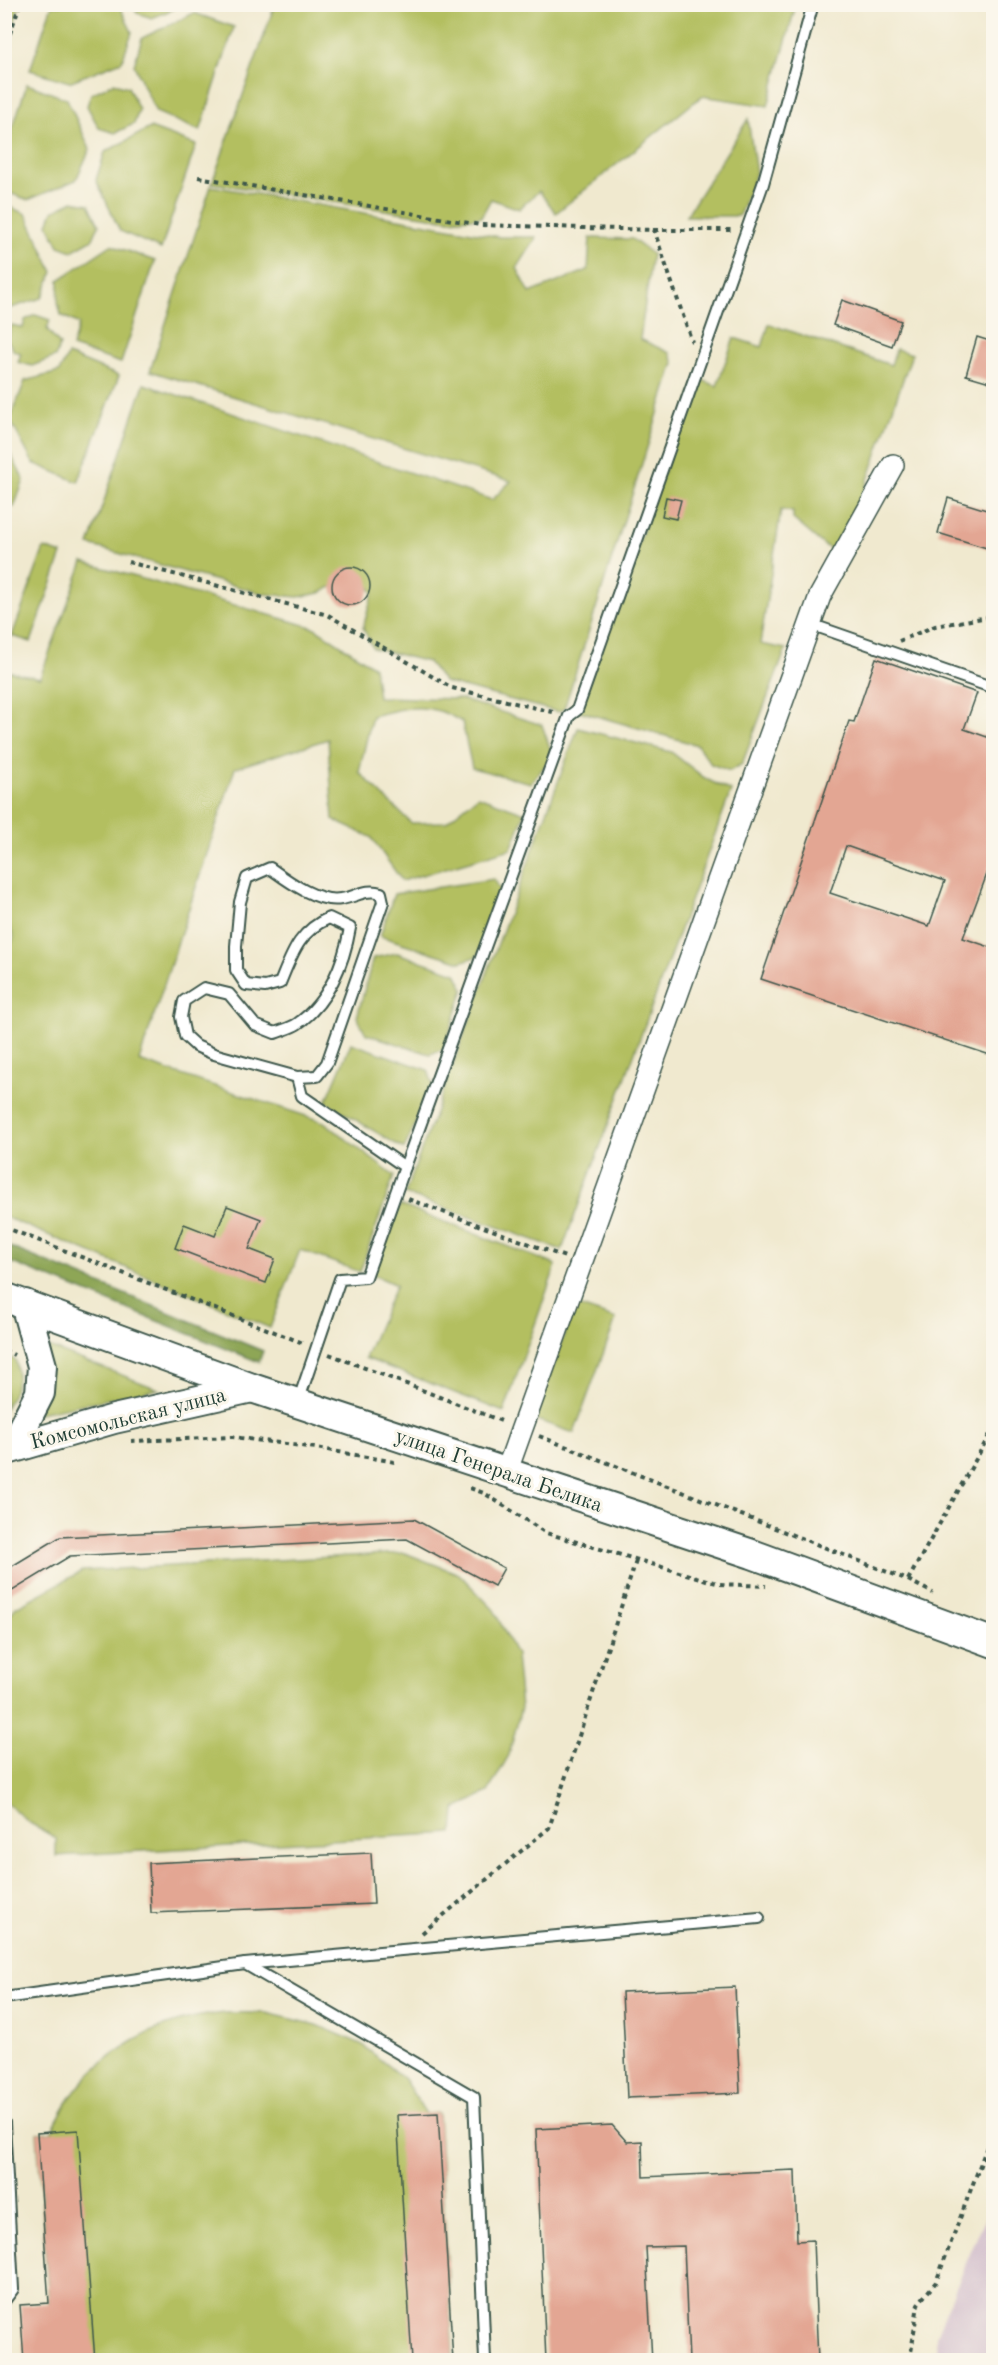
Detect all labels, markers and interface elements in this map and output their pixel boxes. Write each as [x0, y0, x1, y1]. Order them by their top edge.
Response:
street label: Комсомольская улица [28, 1385, 228, 1454]
street label: улица Генерала Белика [392, 1426, 605, 1517]

